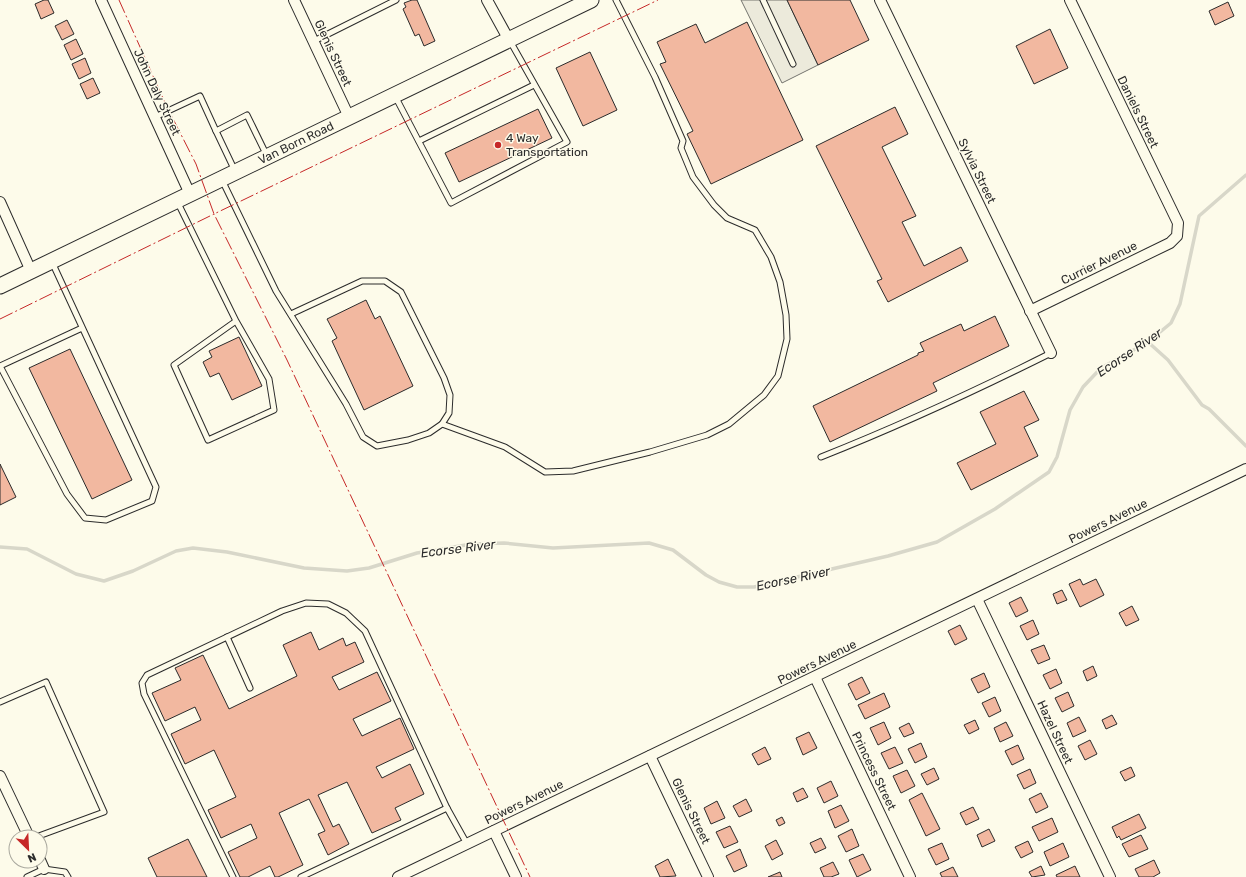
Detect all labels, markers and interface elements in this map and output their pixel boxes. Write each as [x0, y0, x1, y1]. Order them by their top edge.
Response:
street label: Glenis Street [311, 18, 355, 89]
street label: John Daly Street [131, 47, 183, 138]
street label: Daniels Street [1115, 74, 1162, 151]
street label: Van Born Road [256, 119, 336, 167]
place label: 4 Way Transportation [506, 131, 588, 159]
street label: Sylvia Street [955, 136, 999, 206]
marker: 4 Way Transportation [493, 140, 503, 150]
street label: Currier Avenue [1059, 238, 1140, 287]
water label: Ecorse River [1094, 325, 1166, 380]
street label: Powers Avenue [1066, 496, 1150, 546]
water label: Ecorse River [420, 536, 497, 561]
water label: Ecorse River [755, 563, 833, 594]
street label: Powers Avenue [775, 637, 859, 687]
street label: Hazel Street [1034, 698, 1076, 766]
street label: Princess Street [849, 729, 899, 813]
street label: Glenis Street [669, 776, 713, 847]
street label: Powers Avenue [482, 777, 566, 827]
north arrow [8, 829, 48, 869]
text: N [26, 850, 38, 865]

